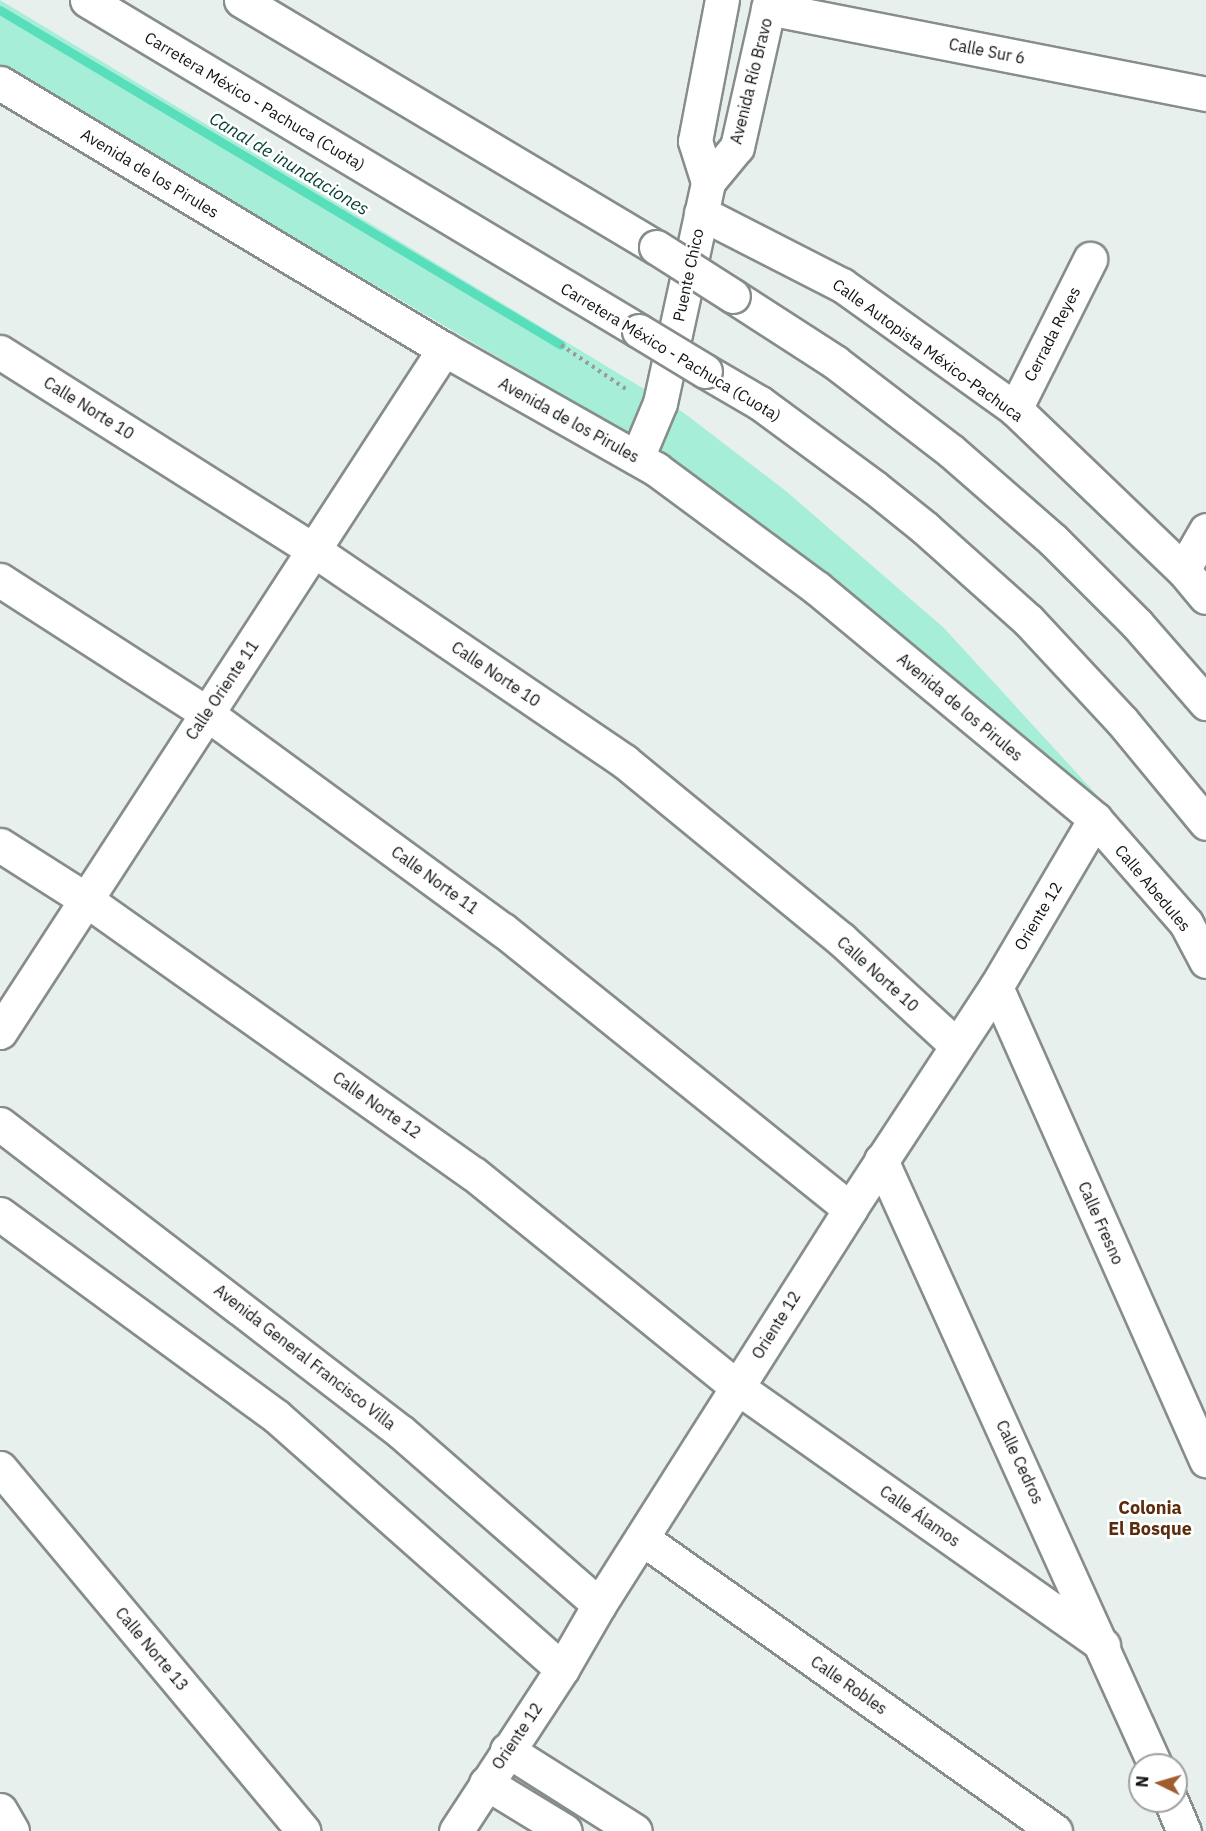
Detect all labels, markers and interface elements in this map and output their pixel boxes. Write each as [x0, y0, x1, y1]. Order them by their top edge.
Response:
street label: Avenida Río Bravo [726, 16, 776, 146]
street label: Carretera México - Pachuca (Cuota) [141, 27, 369, 175]
street label: Calle Sur 6 [947, 34, 1027, 68]
water label: Canal de inundaciones [205, 108, 373, 220]
street label: Avenida de los Pirules [78, 124, 222, 222]
street label: Puente Chico [669, 227, 707, 323]
street label: Calle Autopista México-Pachuca [829, 275, 1027, 425]
street label: Carretera México - Pachuca (Cuota) [557, 278, 785, 426]
street label: Cerrada Reyes [1020, 283, 1084, 385]
street label: Calle Norte 10 [40, 373, 138, 443]
street label: Avenida de los Pirules [495, 373, 643, 467]
street label: Calle Oriente 11 [182, 637, 262, 743]
street label: Calle Norte 10 [448, 637, 544, 711]
street label: Avenida de los Pirules [894, 649, 1026, 765]
street label: Calle Abedules [1111, 841, 1195, 935]
street label: Calle Norte 11 [388, 842, 482, 918]
street label: Oriente 12 [1010, 878, 1066, 954]
street label: Calle Norte 10 [833, 932, 923, 1016]
street label: Calle Norte 12 [329, 1068, 425, 1142]
street label: Calle Fresno [1074, 1179, 1128, 1267]
street label: Avenida General Francisco Villa [210, 1280, 400, 1434]
street label: Oriente 12 [748, 1288, 804, 1362]
street label: Calle Cedros [992, 1417, 1048, 1507]
street label: Calle Álamos [876, 1481, 964, 1551]
district label: Colonia El Bosque [1108, 1498, 1192, 1540]
street label: Calle Norte 13 [111, 1603, 193, 1695]
street label: Calle Robles [807, 1652, 891, 1718]
street label: Oriente 12 [488, 1699, 546, 1773]
north arrow [1128, 1753, 1188, 1813]
text: N [1132, 1775, 1153, 1788]

